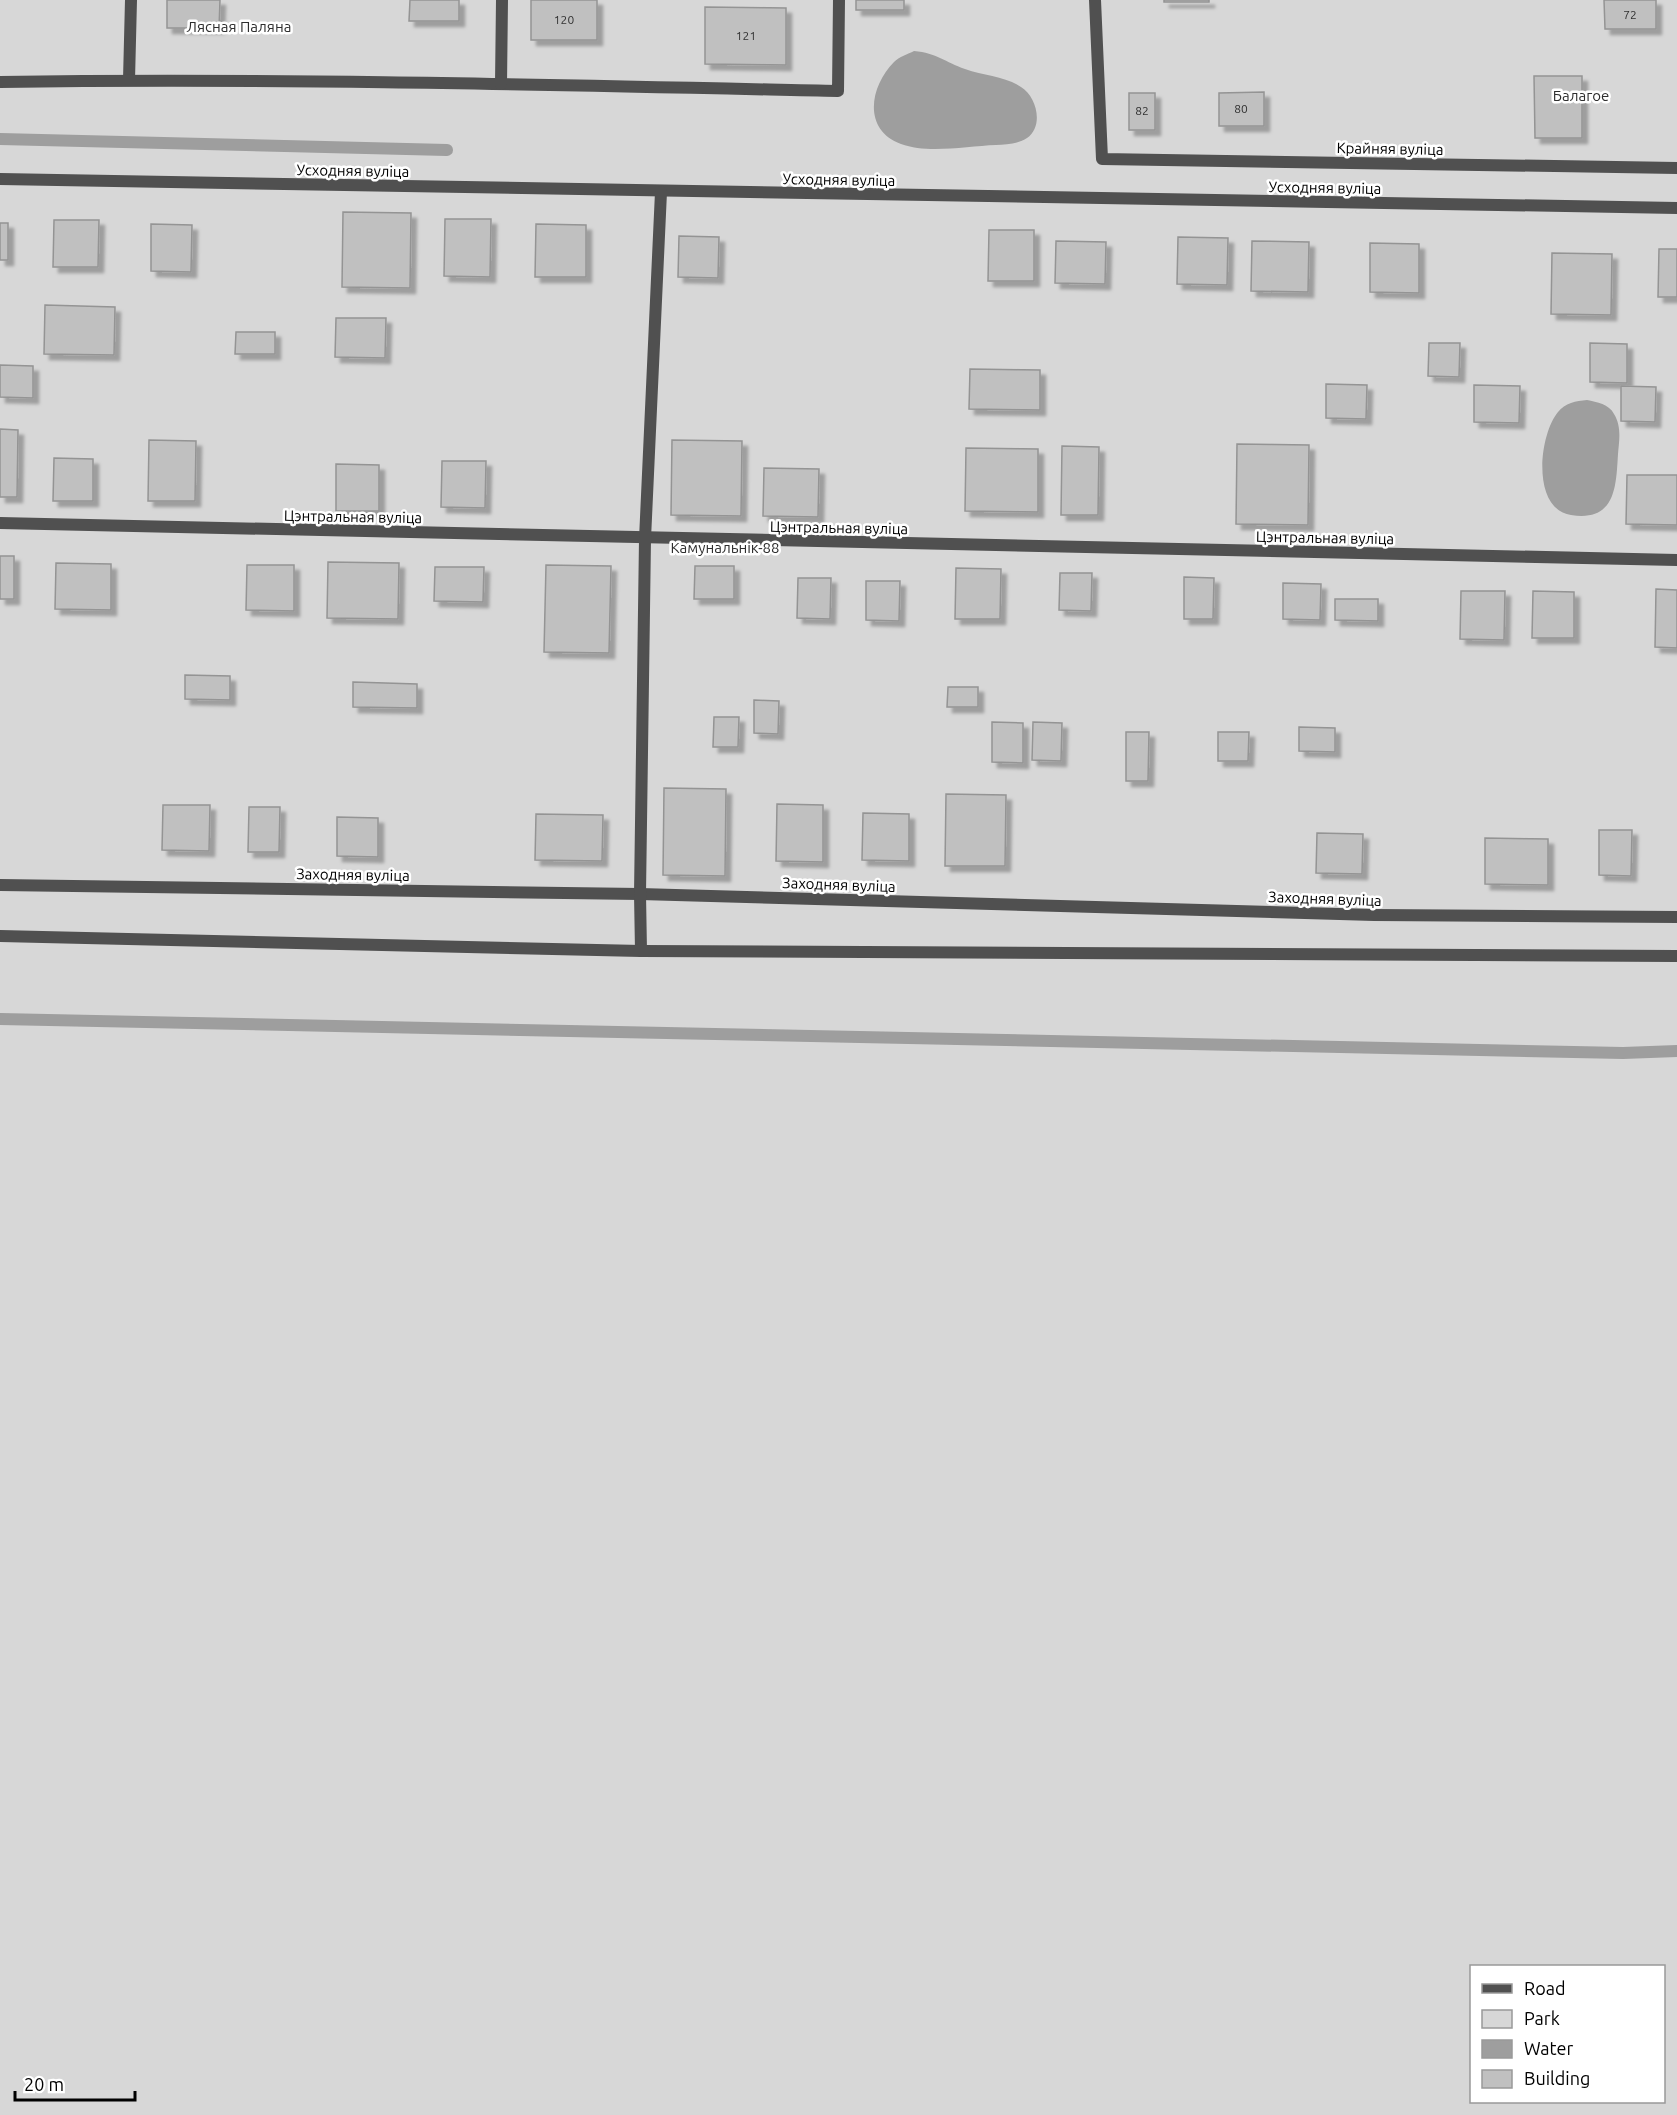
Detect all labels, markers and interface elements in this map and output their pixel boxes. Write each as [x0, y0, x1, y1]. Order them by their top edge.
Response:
house number: 72 [1623, 8, 1637, 21]
house number: 120 [554, 13, 574, 26]
park label: Лясная Паляна [187, 18, 291, 35]
house number: 121 [736, 29, 756, 42]
park label: Балагое [1553, 87, 1609, 104]
house number: 80 [1234, 102, 1248, 115]
house number: 82 [1135, 104, 1149, 117]
street label: Крайняя вуліца [1336, 139, 1444, 158]
street label: Усходняя вуліца [297, 161, 409, 180]
street label: Усходняя вуліца [783, 170, 895, 189]
street label: Усходняя вуліца [1269, 178, 1381, 197]
street label: Цэнтральная вуліца [284, 507, 422, 526]
street label: Цэнтральная вуліца [770, 518, 908, 537]
street label: Цэнтральная вуліца [1256, 528, 1394, 547]
park label: Камунальнік-88 [670, 539, 780, 556]
street label: Заходняя вуліца [296, 865, 410, 884]
street label: Заходняя вуліца [782, 874, 896, 895]
street label: Заходняя вуліца [1268, 888, 1382, 909]
legend [1470, 1965, 1665, 2103]
text: Road [1524, 1978, 1566, 1998]
text: Park [1524, 2008, 1560, 2028]
text: Water [1524, 2038, 1574, 2058]
scale bar [15, 2064, 135, 2102]
text: Building [1524, 2068, 1590, 2088]
text: 20 m [24, 2074, 64, 2094]

